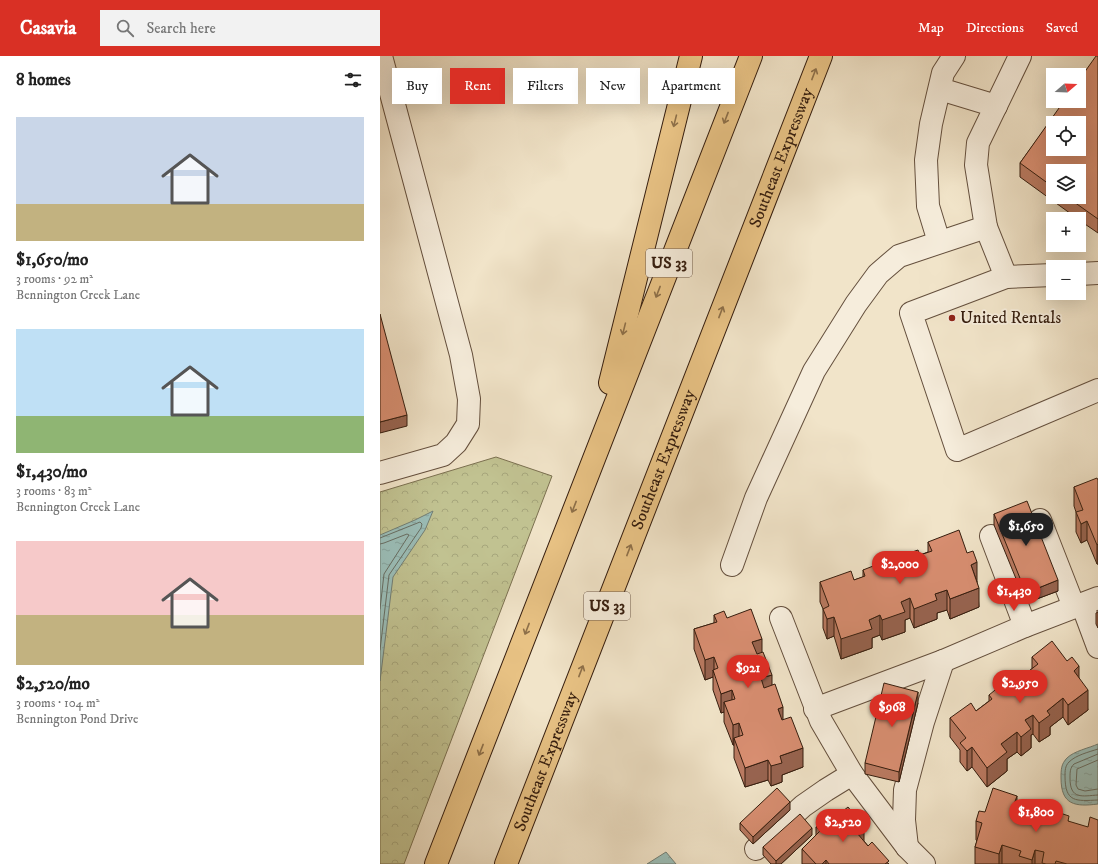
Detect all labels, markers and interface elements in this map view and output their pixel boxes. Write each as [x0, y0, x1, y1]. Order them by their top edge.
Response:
search box [100, 10, 380, 46]
text: Casavia [20, 17, 76, 40]
icon: search [114, 17, 136, 39]
text: Search here [146, 19, 216, 38]
text: Map [918, 19, 944, 37]
text: Directions [966, 19, 1024, 37]
text: Saved [1046, 19, 1078, 37]
chip: Buy [392, 68, 442, 104]
chip: Rent [450, 68, 505, 104]
chip: Filters [513, 68, 578, 104]
chip: New [586, 68, 640, 104]
chip: Apartment [648, 68, 735, 104]
one-way arrow [811, 68, 819, 80]
north arrow [1046, 68, 1086, 108]
map controls [1046, 68, 1086, 300]
text: 8 homes [16, 69, 71, 91]
icon: filters [342, 69, 364, 91]
street label: Southeast Expressway [744, 84, 819, 231]
one-way arrow [722, 112, 730, 124]
one-way arrow [671, 114, 678, 127]
button: locate [1046, 116, 1086, 156]
icon: home [154, 143, 226, 215]
button: layers [1046, 164, 1086, 204]
button: + [1046, 212, 1086, 252]
text: $1,650/mo [16, 249, 88, 271]
road number: US 33 [646, 249, 692, 277]
button: − [1046, 260, 1086, 300]
text: 3 rooms · 92 m² [16, 271, 93, 287]
one-way arrow [654, 285, 662, 297]
text: Bennington Creek Lane [16, 287, 140, 303]
one-way arrow [718, 307, 726, 319]
place label: United Rentals [960, 307, 1061, 329]
marker: United Rentals [947, 313, 957, 323]
one-way arrow [619, 322, 627, 335]
icon: home [154, 355, 226, 427]
street label: Southeast Expressway [626, 386, 701, 533]
text: $1,430/mo [16, 461, 87, 483]
text: 3 rooms · 83 m² [16, 483, 92, 499]
text: Bennington Creek Lane [16, 499, 140, 515]
one-way arrow [570, 501, 578, 513]
pin: $1,650 [993, 513, 1059, 547]
text: $1,650 [1008, 518, 1044, 534]
one-way arrow [625, 544, 633, 556]
pin: $2,000 [867, 551, 933, 585]
text: $2,000 [881, 556, 919, 572]
icon: home [154, 567, 226, 639]
pin: $1,430 [981, 578, 1047, 612]
text: $1,430 [997, 583, 1031, 599]
road number: US 33 [584, 592, 630, 620]
one-way arrow [523, 622, 531, 634]
pin: $921 [724, 655, 772, 689]
text: $921 [736, 660, 760, 676]
one-way arrow [578, 666, 586, 678]
pin: $2,950 [987, 670, 1053, 704]
text: $2,520/mo [16, 673, 90, 695]
text: $2,950 [1001, 675, 1039, 691]
street label: Southeast Expressway [509, 687, 584, 835]
pin: $968 [868, 694, 916, 728]
text: 3 rooms · 104 m² [16, 695, 99, 711]
text: $968 [879, 699, 905, 715]
text: Bennington Pond Drive [16, 711, 138, 727]
one-way arrow [476, 744, 484, 756]
pin: $1,800 [1003, 799, 1069, 833]
text: $1,800 [1018, 804, 1054, 820]
pin: $2,520 [810, 809, 876, 843]
text: $2,520 [825, 814, 861, 830]

